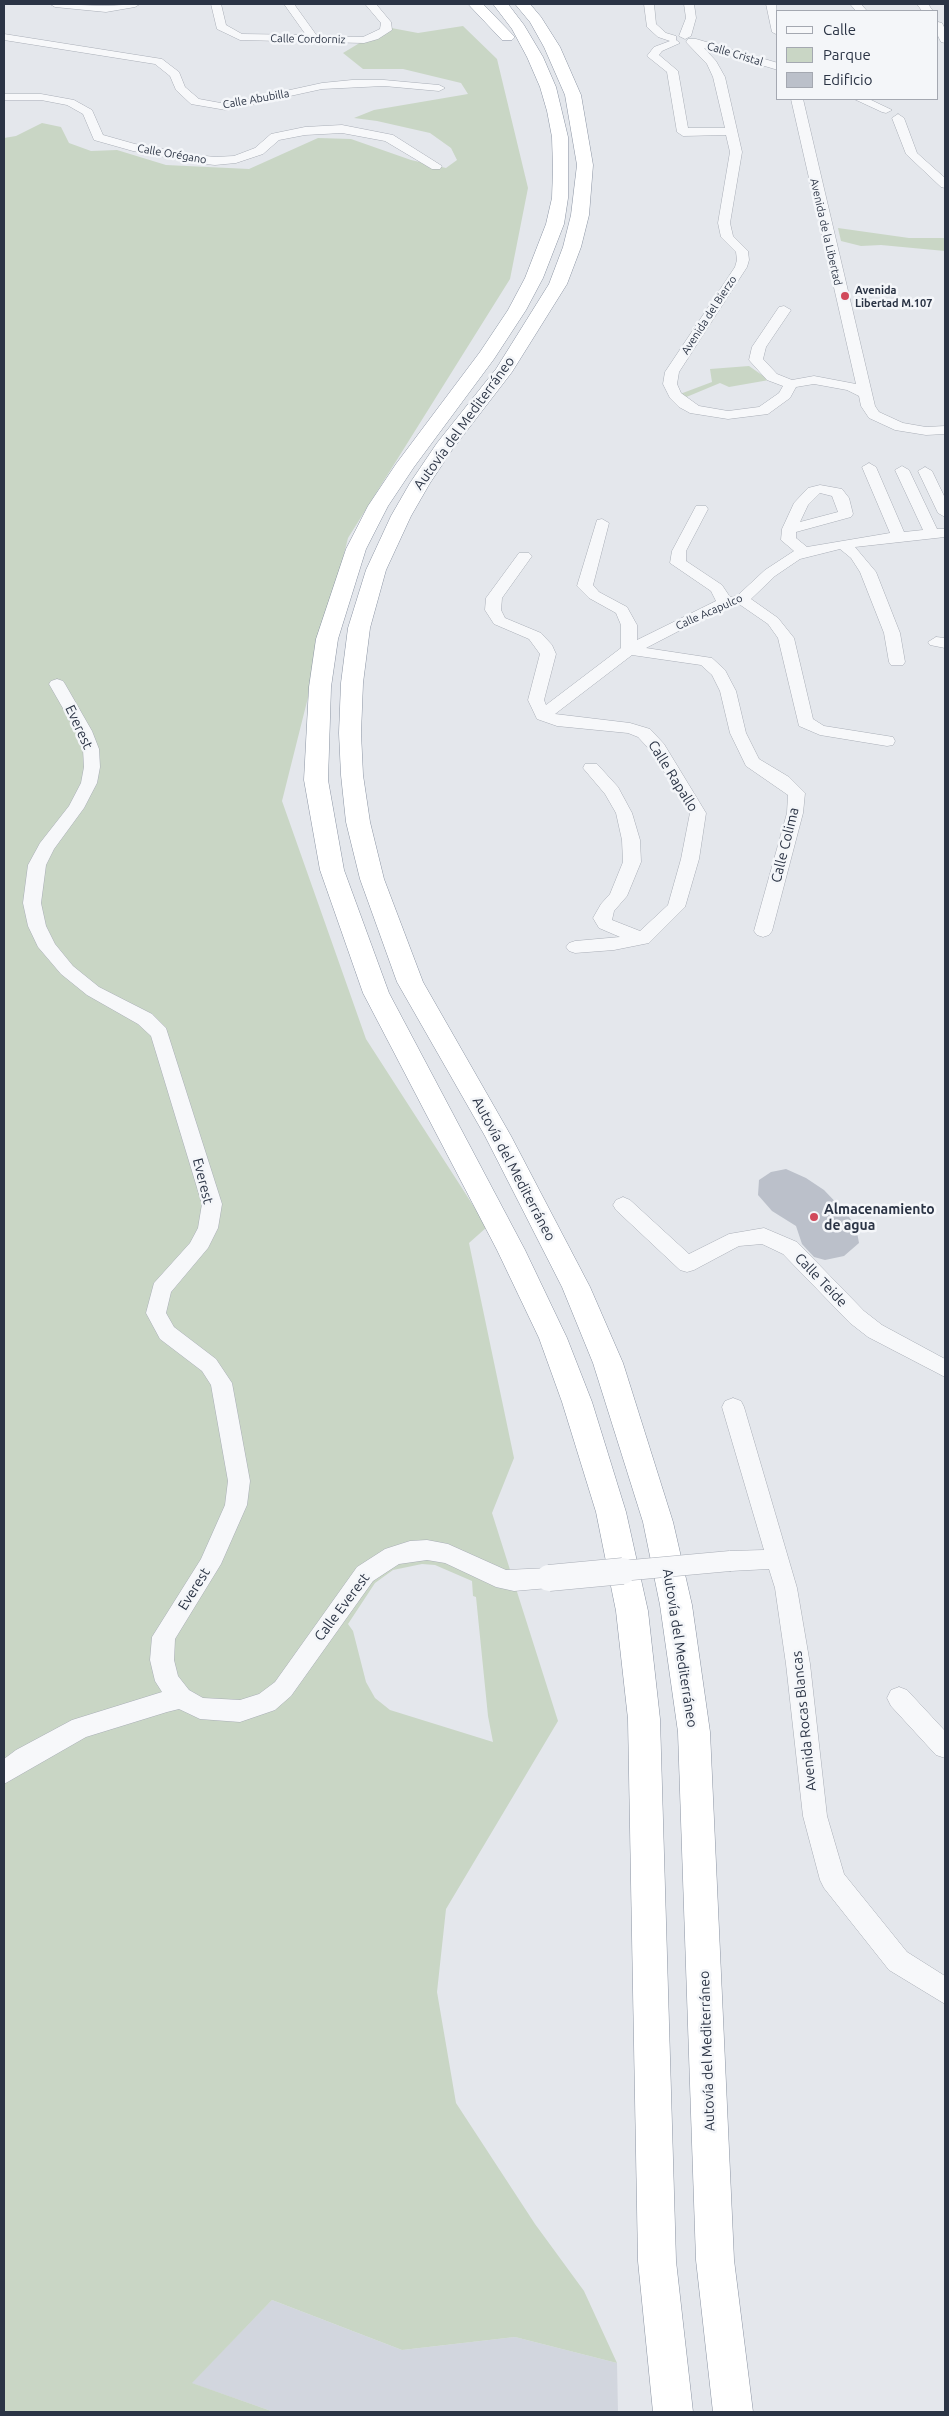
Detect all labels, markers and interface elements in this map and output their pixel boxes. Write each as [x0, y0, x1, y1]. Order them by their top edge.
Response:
legend [776, 10, 939, 100]
text: Calle [823, 21, 856, 38]
street label: Calle Cordorniz [270, 32, 346, 46]
street label: Calle Cristal [705, 39, 765, 69]
text: Parque [823, 46, 871, 63]
text: Edificio [823, 71, 872, 88]
street label: Calle Abubilla [222, 87, 290, 111]
street label: Calle Orégano [136, 141, 208, 167]
street label: Avenida de la Libertad [807, 177, 845, 287]
street label: Avenida del Bierzo [679, 273, 739, 357]
place label: Avenida Libertad M.107 [855, 283, 932, 309]
marker: Avenida Libertad M.107 [839, 290, 851, 302]
street label: Autovía del Mediterráneo [410, 353, 518, 493]
street label: Calle Acapulco [674, 591, 744, 633]
street label: Everest [61, 702, 97, 752]
street label: Calle Rapallo [644, 737, 702, 815]
street label: Calle Colima [768, 806, 802, 884]
street label: Autovía del Mediterráneo [469, 1094, 559, 1244]
street label: Everest [189, 1156, 217, 1206]
place label: Almacenamiento de agua [824, 1201, 935, 1234]
marker: Almacenamiento de agua [808, 1211, 820, 1223]
street label: Calle Teide [791, 1250, 851, 1310]
street label: Everest [174, 1565, 214, 1613]
street label: Autovía del Mediterráneo [659, 1567, 701, 1729]
street label: Calle Everest [311, 1570, 373, 1644]
street label: Avenida Rocas Blancas [788, 1650, 820, 1792]
street label: Autovía del Mediterráneo [696, 1970, 718, 2132]

